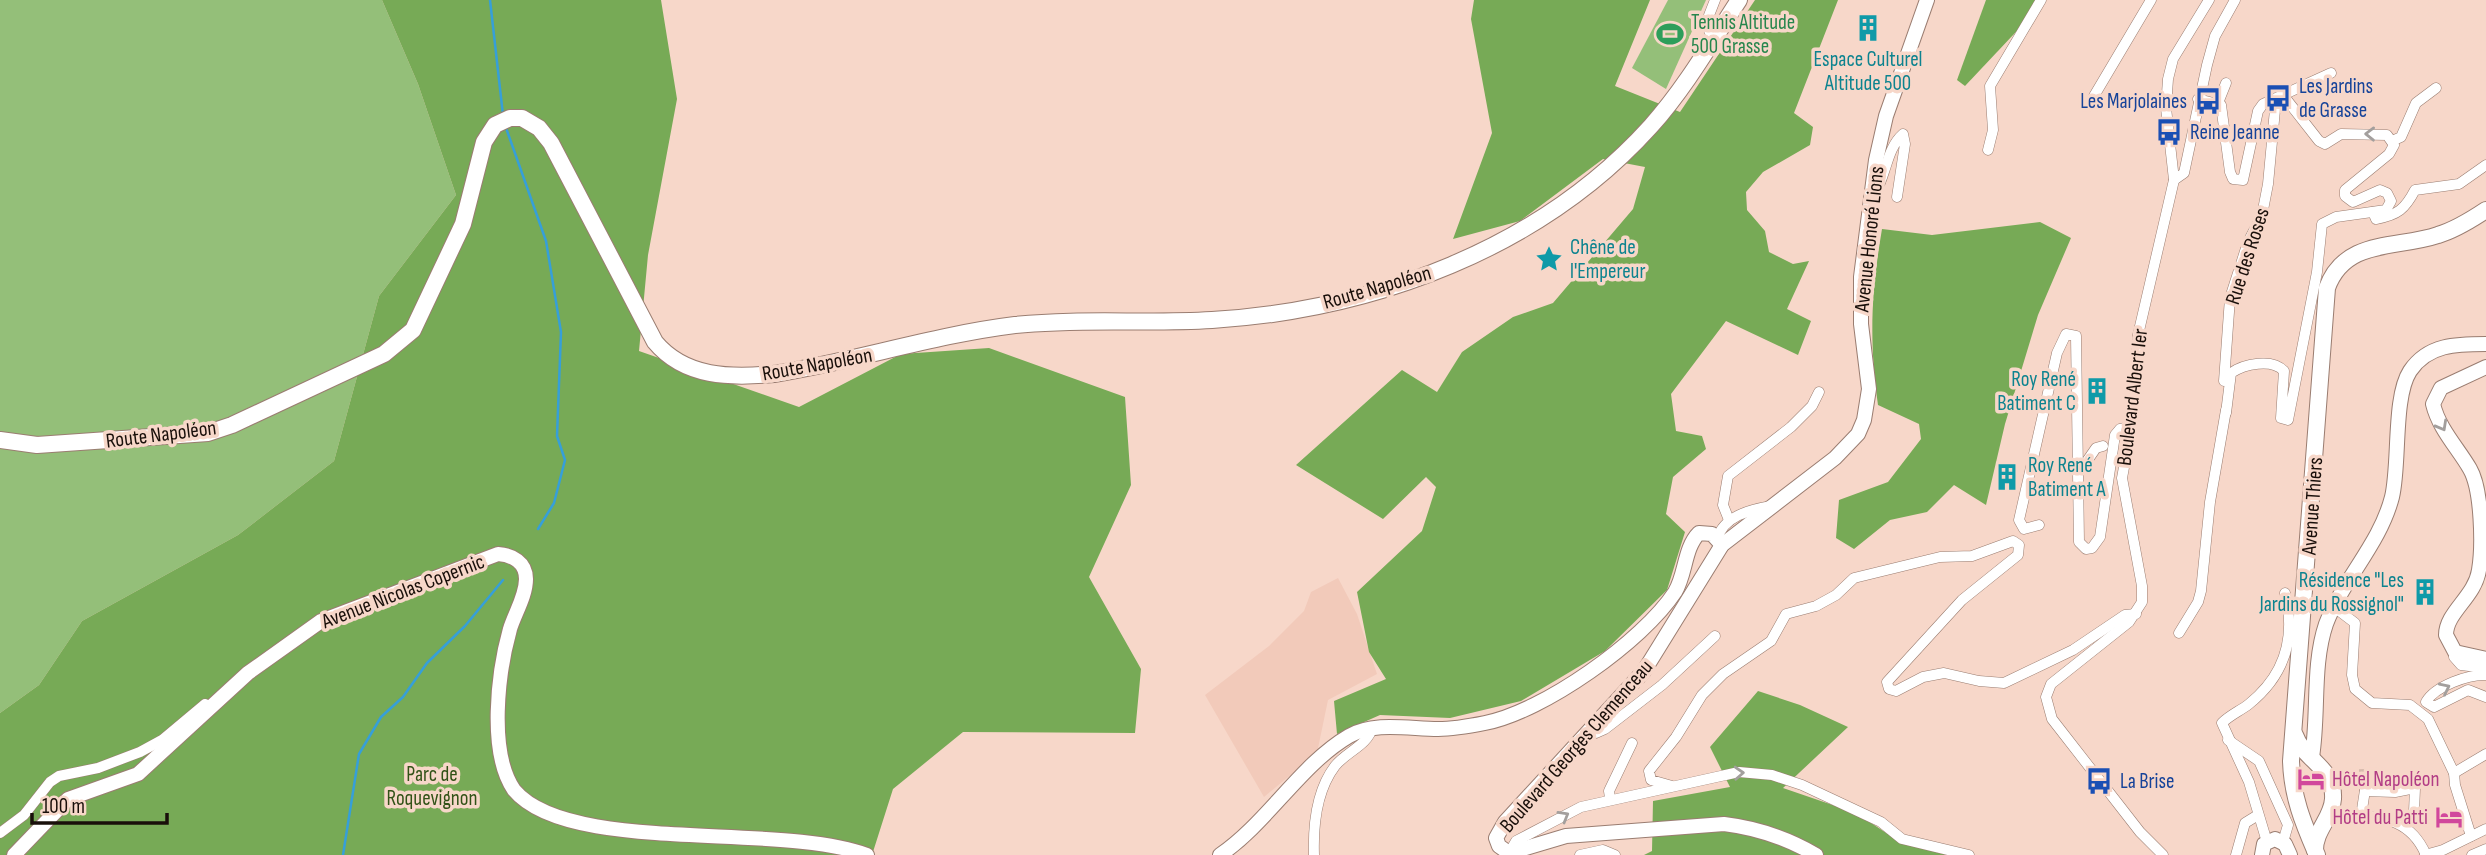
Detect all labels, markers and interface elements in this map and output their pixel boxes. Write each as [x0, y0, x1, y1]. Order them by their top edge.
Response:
place label: Tennis Altitude 500 Grasse [1691, 10, 1795, 59]
building icon: Espace Culturel Altitude 500 [1853, 13, 1883, 43]
sports icon: Tennis Altitude 500 Grasse [1655, 19, 1685, 49]
place label: Espace Culturel Altitude 500 [1813, 47, 1923, 96]
place label: Les Jardins de Grasse [2299, 74, 2373, 123]
bus stop icon: Les Jardins de Grasse [2263, 83, 2293, 113]
bus stop icon: Les Marjolaines [2193, 86, 2223, 116]
place label: Les Marjolaines [2080, 89, 2187, 114]
bus stop icon: Reine Jeanne [2154, 117, 2184, 147]
place label: Reine Jeanne [2190, 120, 2280, 145]
one-way arrow [2364, 126, 2375, 142]
street label: Avenue Honoré Lions [1849, 165, 1890, 314]
street label: Rue des Roses [2220, 205, 2275, 308]
place label: Chêne de l'Empereur [1570, 235, 1645, 284]
place icon: Chêne de l'Empereur [1534, 244, 1564, 274]
street label: Route Napoléon [1320, 260, 1434, 315]
street label: Boulevard Albert Ier [2112, 327, 2153, 467]
street label: Route Napoléon [760, 343, 874, 386]
place label: Roy René Batiment C [1997, 367, 2076, 416]
building icon: Roy René Batiment C [2082, 376, 2112, 406]
street label: Route Napoléon [104, 415, 218, 454]
one-way arrow [2434, 418, 2447, 431]
place label: Roy René Batiment A [2028, 453, 2107, 502]
street label: Avenue Thiers [2297, 456, 2328, 557]
building icon: Roy René Batiment A [1992, 462, 2022, 492]
street label: Avenue Nicolas Copernic [317, 549, 488, 634]
place label: Résidence "Les Jardins du Rossignol" [2258, 568, 2404, 617]
building icon: Résidence "Les Jardins du Rossignol" [2410, 577, 2440, 607]
street label: Boulevard Georges Clemenceau [1495, 655, 1658, 838]
one-way arrow [2438, 682, 2450, 696]
park label: Parc de Roquevignon [386, 762, 478, 811]
hotel icon: Hôtel Napoléon [2296, 764, 2326, 794]
one-way arrow [1734, 766, 1745, 781]
bus stop icon: La Brise [2084, 766, 2114, 796]
place label: Hôtel Napoléon [2332, 767, 2440, 792]
place label: La Brise [2120, 769, 2174, 794]
scale bar [32, 782, 166, 826]
text: 100 m [42, 794, 85, 819]
hotel icon: Hôtel du Patti [2434, 802, 2464, 832]
place label: Hôtel du Patti [2332, 805, 2428, 830]
one-way arrow [1557, 811, 1569, 824]

